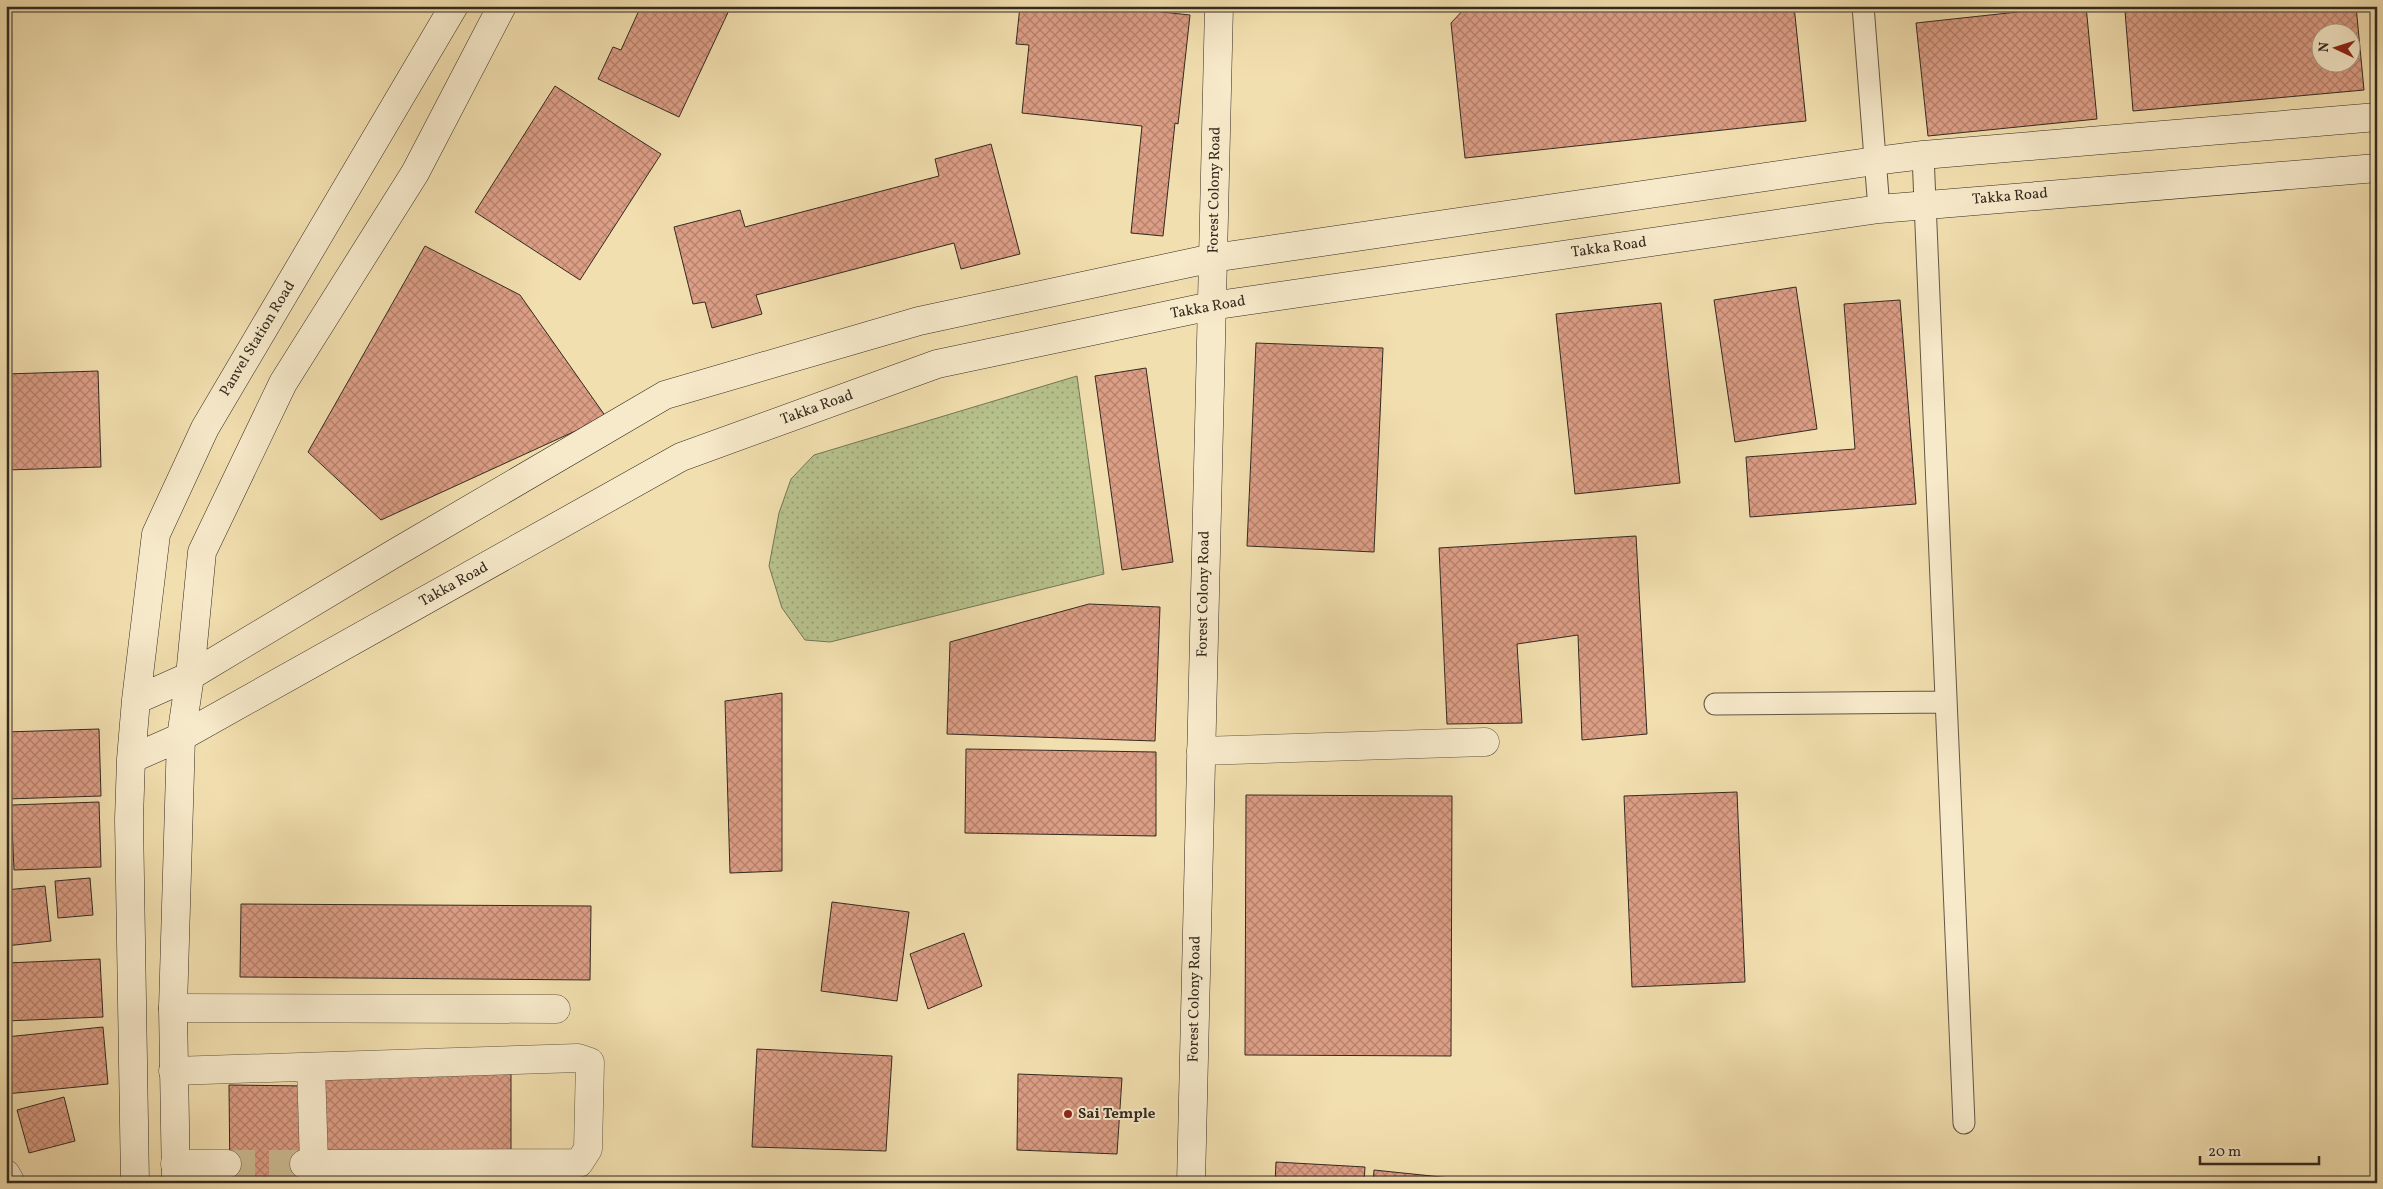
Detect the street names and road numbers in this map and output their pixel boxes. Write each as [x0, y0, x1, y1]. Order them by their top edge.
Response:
street label: Forest Colony Road [1203, 126, 1227, 254]
street label: Takka Road [1971, 183, 2049, 211]
street label: Takka Road [1570, 232, 1648, 264]
street label: Panvel Station Road [215, 277, 301, 401]
street label: Takka Road [1169, 291, 1247, 325]
street label: Takka Road [778, 385, 856, 431]
street label: Forest Colony Road [1192, 530, 1216, 658]
street label: Takka Road [416, 557, 492, 613]
street label: Forest Colony Road [1183, 935, 1207, 1063]

